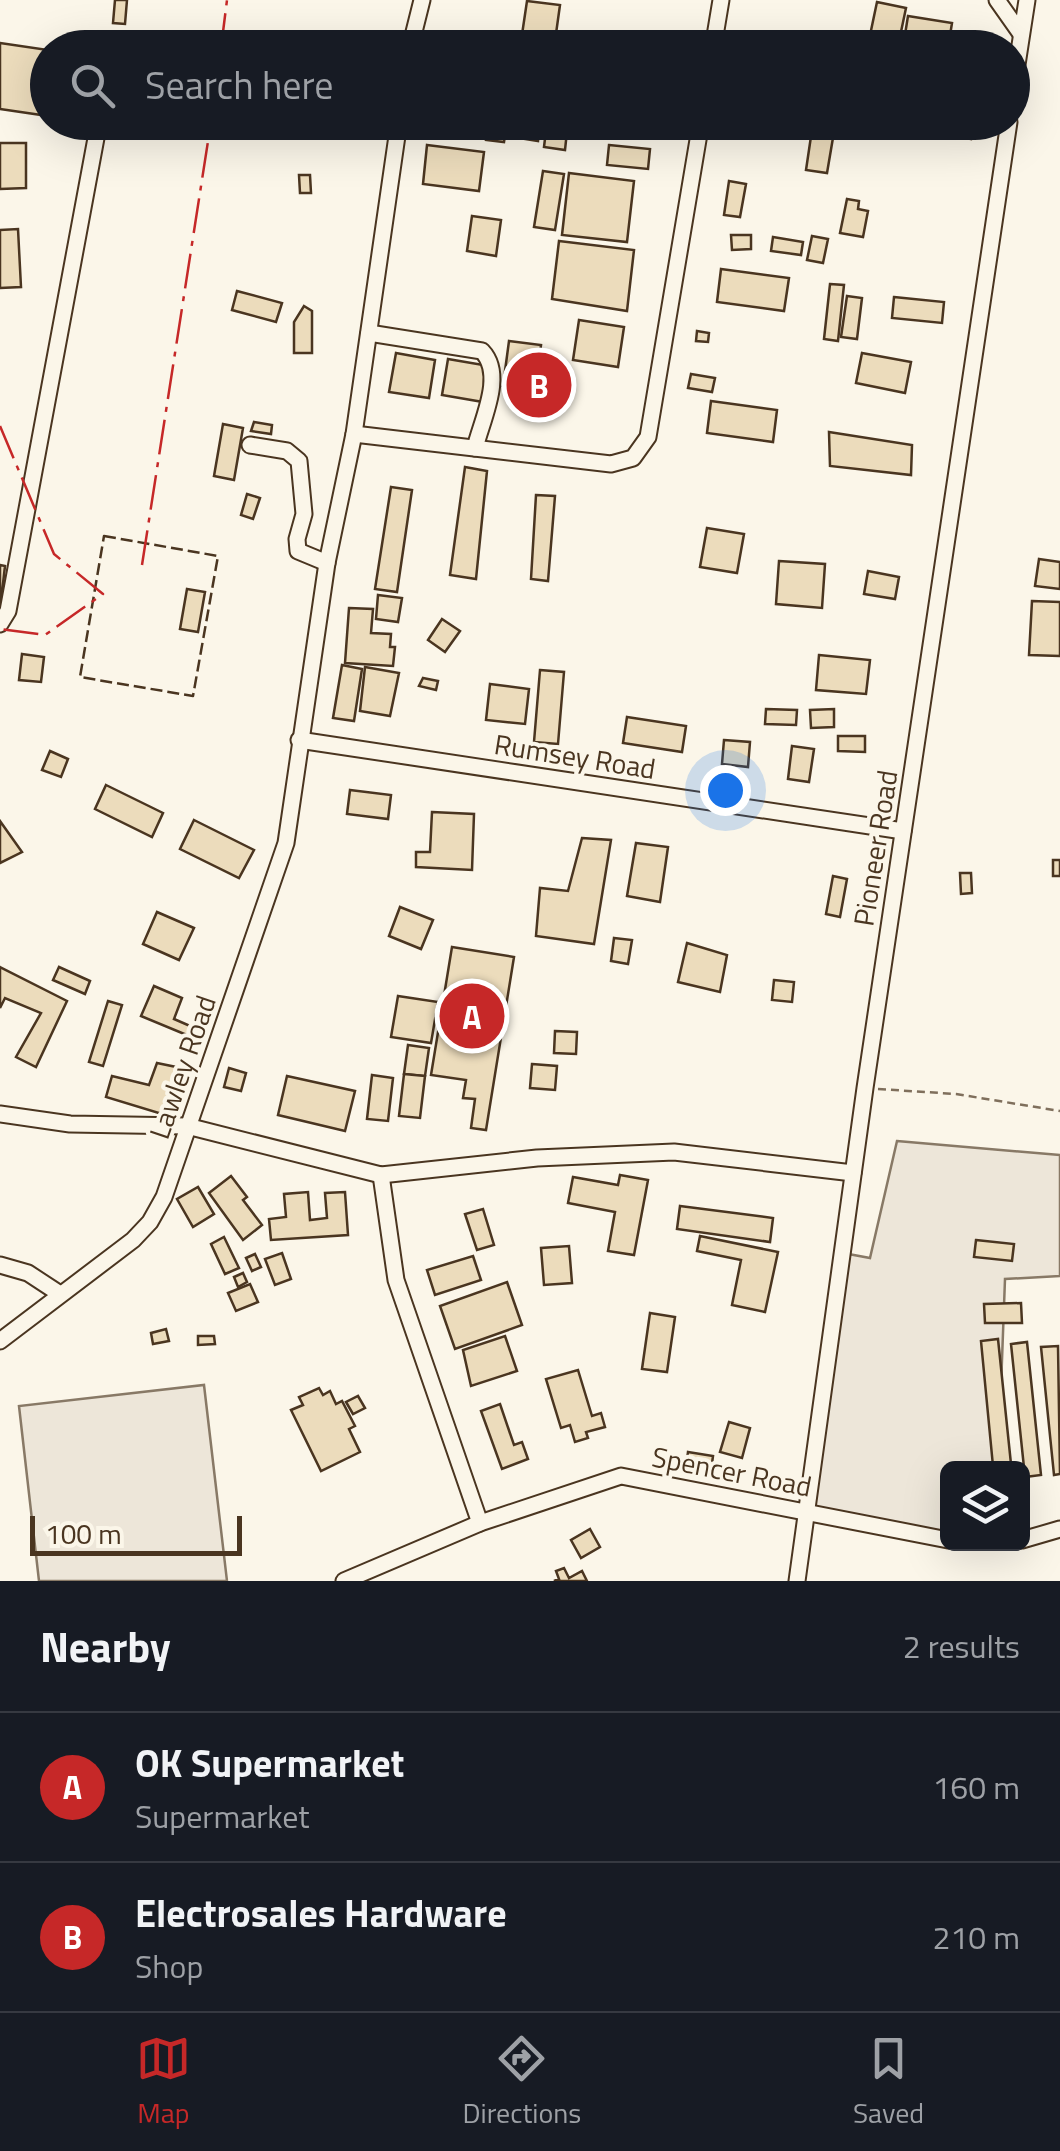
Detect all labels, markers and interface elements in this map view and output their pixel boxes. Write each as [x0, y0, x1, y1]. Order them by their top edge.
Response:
search box [30, 30, 1030, 140]
text: Search here [145, 56, 333, 114]
icon: search [65, 58, 120, 113]
pin: B [506, 348, 572, 422]
street label: Rumsey Road [491, 722, 659, 790]
your location [700, 765, 751, 816]
street label: Pioneer Road [841, 767, 909, 929]
pin: A [440, 978, 504, 1054]
street label: Lawley Road [137, 989, 227, 1145]
street label: Spencer Road [649, 1434, 815, 1508]
map controls [940, 1461, 1030, 1551]
button: layers [940, 1461, 1030, 1551]
scale bar [30, 1511, 242, 1556]
text: 100 m [45, 1512, 122, 1555]
text: Nearby [40, 1614, 171, 1678]
text: 2 results [903, 1622, 1020, 1670]
text: OK Supermarket [135, 1734, 404, 1792]
text: A [63, 1763, 82, 1811]
text: 160 m [932, 1763, 1020, 1811]
text: Supermarket [135, 1792, 310, 1840]
text: Electrosales Hardware [135, 1884, 507, 1942]
text: B [63, 1913, 82, 1961]
text: 210 m [932, 1913, 1020, 1961]
text: Shop [135, 1942, 203, 1990]
tab: Map [136, 2031, 191, 2134]
tab: Directions [463, 2031, 581, 2134]
tab: Saved [853, 2031, 924, 2134]

